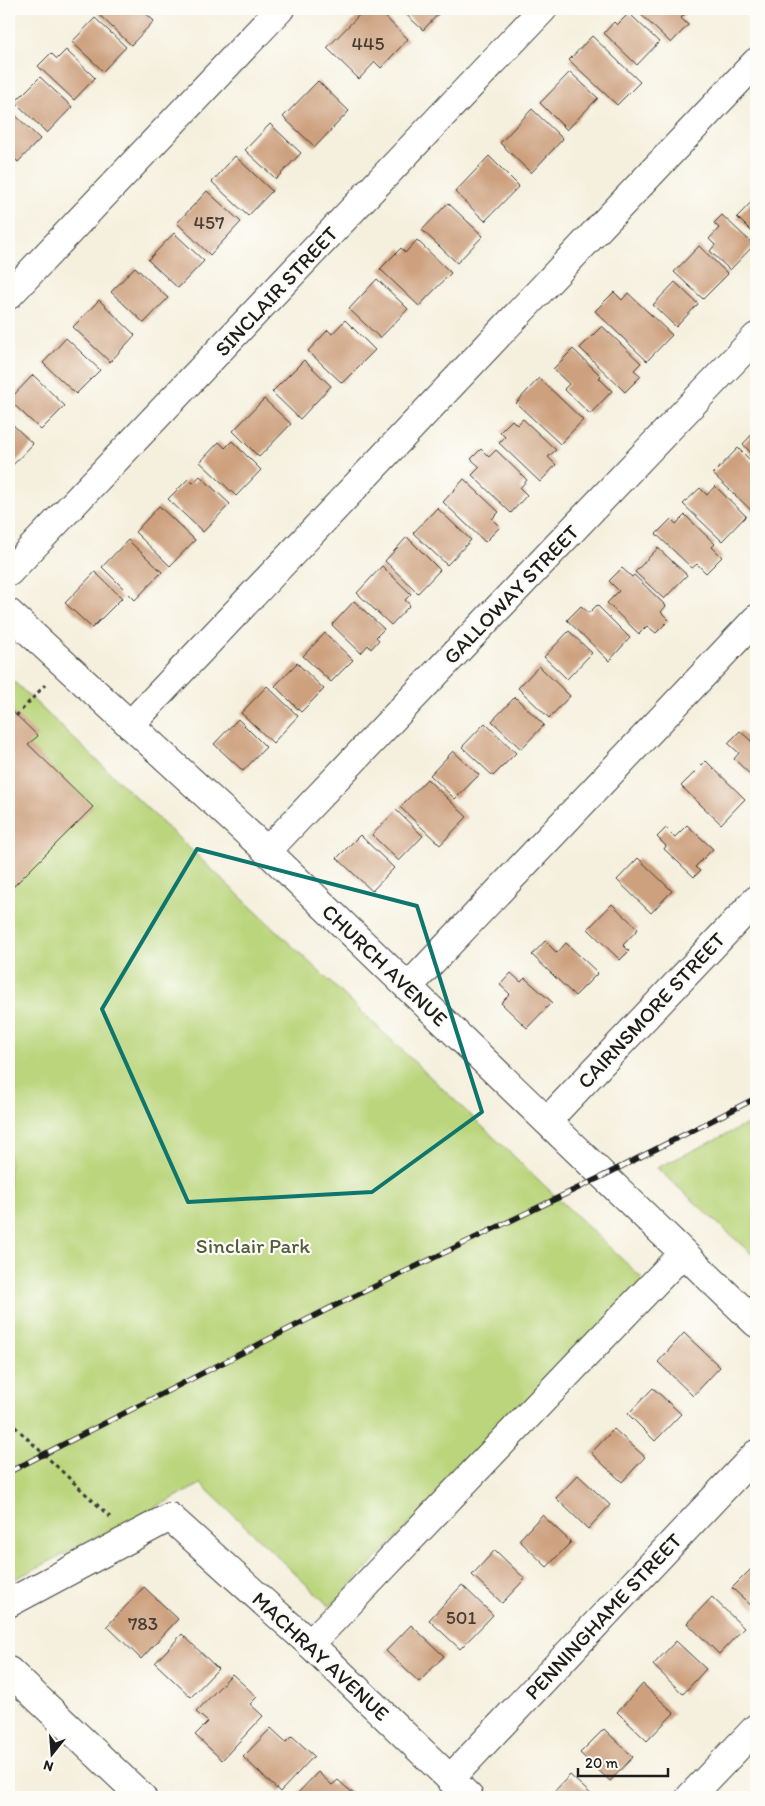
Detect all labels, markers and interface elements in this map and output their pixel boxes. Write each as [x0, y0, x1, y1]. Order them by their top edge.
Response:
house number: 445 [352, 32, 384, 55]
house number: 457 [194, 211, 224, 234]
street label: SINCLAIR STREET [209, 221, 343, 361]
street label: GALLOWAY STREET [438, 519, 584, 669]
street label: CHURCH AVENUE [317, 899, 453, 1031]
street label: CAIRNSMORE STREET [572, 927, 730, 1093]
park label: Sinclair Park [196, 1233, 310, 1258]
street label: PENNINGHAME STREET [519, 1527, 687, 1704]
street label: MACHRAY AVENUE [247, 1586, 395, 1726]
house number: 501 [446, 1606, 476, 1629]
house number: 783 [128, 1612, 158, 1635]
north arrow [28, 1728, 78, 1778]
scale bar [578, 1746, 668, 1778]
text: 20 m [585, 1754, 619, 1772]
text: N [41, 1756, 55, 1775]

